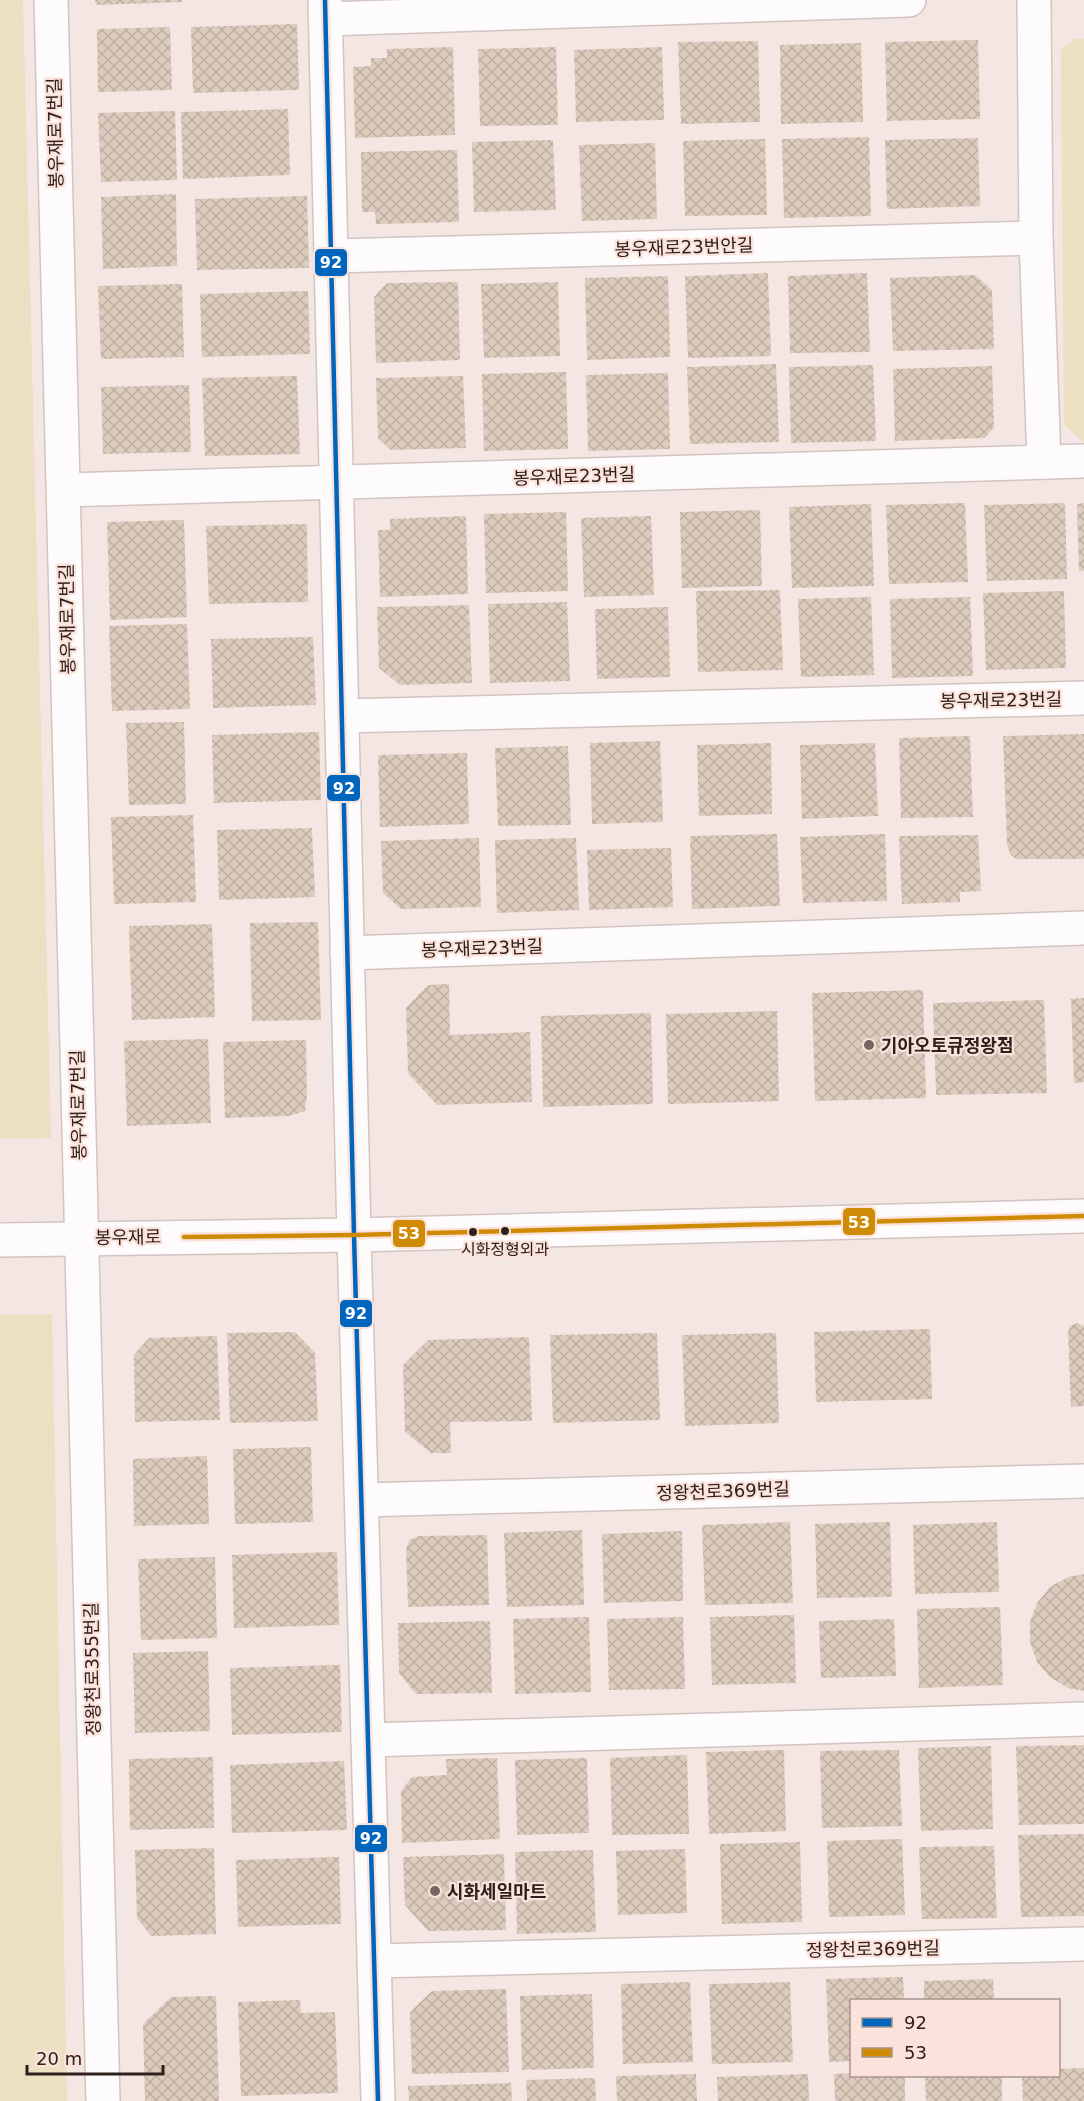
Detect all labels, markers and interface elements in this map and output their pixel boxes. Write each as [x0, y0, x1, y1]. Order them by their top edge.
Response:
street label: 봉우재로7번길 [44, 77, 66, 189]
street label: 봉우재로23번안길 [614, 234, 754, 260]
line badge: 92 [314, 248, 348, 277]
text: 92 [320, 253, 342, 272]
street label: 봉우재로23번길 [513, 463, 635, 489]
street label: 봉우재로7번길 [56, 563, 78, 675]
street label: 봉우재로23번길 [940, 688, 1062, 712]
line badge: 92 [326, 774, 361, 802]
text: 92 [333, 779, 355, 798]
street label: 봉우재로23번길 [421, 935, 543, 961]
place label: 기아오토큐정왕점 [881, 1035, 1013, 1056]
marker: 기아오토큐정왕점 [862, 1038, 876, 1052]
street label: 봉우재로7번길 [67, 1049, 89, 1161]
line badge: 53 [842, 1207, 876, 1236]
text: 53 [848, 1213, 870, 1232]
line badge: 53 [392, 1219, 426, 1248]
text: 53 [398, 1224, 420, 1243]
marker: 시화정형외과 [499, 1225, 511, 1237]
street label: 봉우재로 [95, 1226, 161, 1248]
unlabelled marker [467, 1226, 479, 1238]
place label: 시화정형외과 [461, 1240, 549, 1259]
line badge: 92 [339, 1299, 373, 1328]
text: 92 [345, 1304, 367, 1323]
street label: 정왕천로369번길 [656, 1478, 790, 1504]
street label: 정왕천로355번길 [80, 1602, 104, 1736]
line badge: 92 [354, 1824, 388, 1853]
text: 92 [360, 1829, 382, 1848]
place label: 시화세일마트 [447, 1881, 546, 1902]
marker: 시화세일마트 [428, 1884, 442, 1898]
street label: 정왕천로369번길 [806, 1937, 940, 1961]
legend [850, 1999, 1060, 2077]
text: 92 [904, 2012, 927, 2033]
scale bar [27, 2038, 164, 2076]
text: 53 [904, 2042, 927, 2063]
text: 20 m [36, 2048, 82, 2069]

